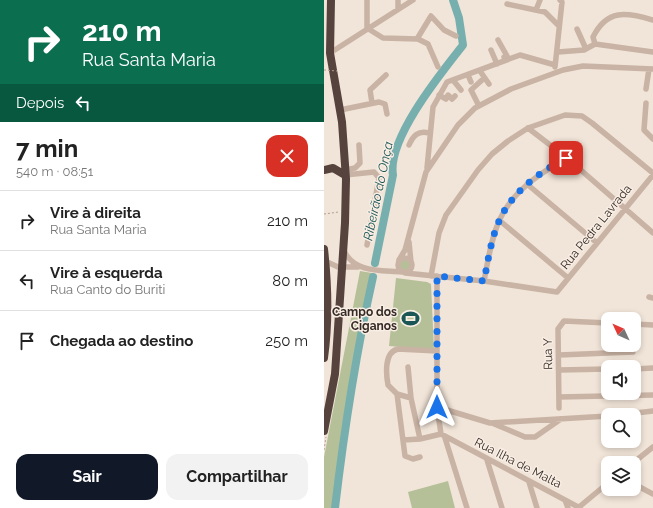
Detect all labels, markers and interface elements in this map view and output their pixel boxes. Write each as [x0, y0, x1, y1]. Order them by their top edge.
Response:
text: 210 m [82, 15, 162, 48]
icon: right [16, 16, 68, 68]
text: Rua Santa Maria [82, 49, 216, 70]
icon: left [72, 92, 94, 114]
text: Depois [16, 94, 64, 112]
text: 7 min [16, 134, 78, 163]
button: close [266, 135, 308, 177]
water label: Ribeirão do Onça [360, 140, 396, 242]
pin [549, 141, 583, 175]
icon: arrive [555, 147, 577, 169]
text: 540 m · 08:51 [16, 164, 93, 179]
street label: Rua Pedra Lavrada [558, 182, 634, 272]
text: Vire à direita [50, 204, 141, 222]
icon: right [16, 210, 38, 232]
text: 210 m [267, 212, 308, 230]
text: Rua Santa Maria [50, 222, 147, 237]
text: Vire à esquerda [50, 264, 163, 282]
icon: left [16, 270, 38, 292]
text: 80 m [272, 272, 308, 290]
text: Rua Canto do Buriti [50, 282, 165, 297]
place label: Campo dos Ciganos [332, 305, 397, 333]
sports icon: Campo dos Ciganos [400, 309, 420, 329]
north arrow [601, 312, 641, 352]
map controls [601, 312, 641, 496]
icon: arrive [16, 330, 38, 352]
text: Chegada ao destino [50, 332, 193, 350]
text: 250 m [265, 332, 308, 350]
street label: Rua Y [541, 338, 555, 370]
button: sound [601, 360, 641, 400]
position arrow [416, 386, 458, 428]
button: search [601, 408, 641, 448]
street label: Rua Ilha de Malta [472, 435, 564, 491]
button: Sair [16, 454, 158, 500]
button: Compartilhar [166, 454, 308, 500]
button: layers [601, 456, 641, 496]

